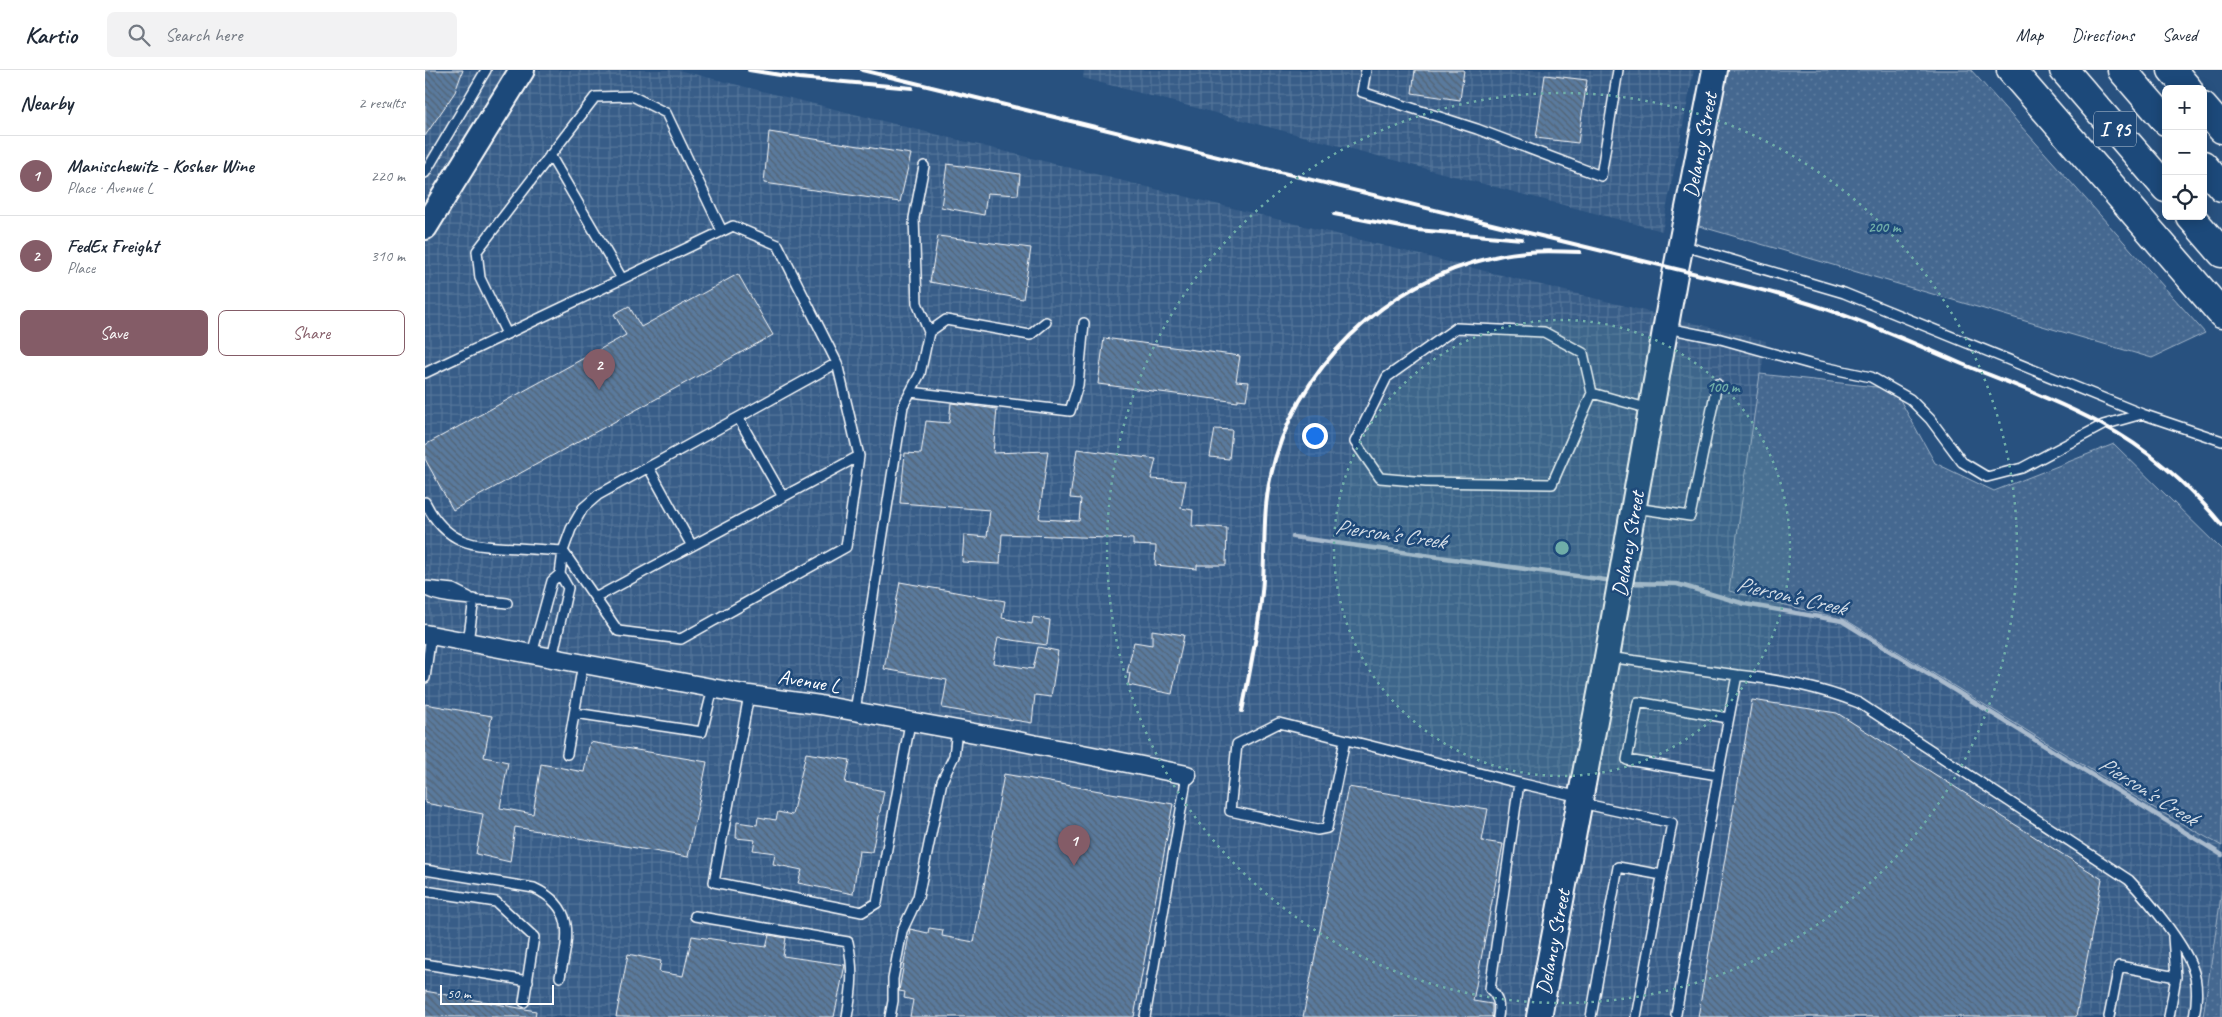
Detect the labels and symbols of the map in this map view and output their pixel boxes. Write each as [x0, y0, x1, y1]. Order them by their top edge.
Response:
street label: Delancy Street [1677, 88, 1723, 200]
road number: I 95 [2094, 112, 2136, 146]
text: 200 m [1868, 218, 1902, 237]
pin: 2 [583, 349, 615, 390]
text: 100 m [1707, 378, 1741, 397]
your location [1302, 423, 1328, 449]
street label: Delancy Street [1606, 487, 1650, 599]
water label: Pierson's Creek [1333, 512, 1451, 556]
centre of rings [1553, 539, 1571, 557]
water label: Pierson's Creek [1734, 570, 1852, 623]
street label: Avenue L [776, 663, 843, 699]
water label: Pierson's Creek [2094, 750, 2206, 834]
pin: 1 [1058, 825, 1090, 866]
street label: Delancy Street [1530, 885, 1576, 997]
scale bar [440, 982, 554, 1005]

